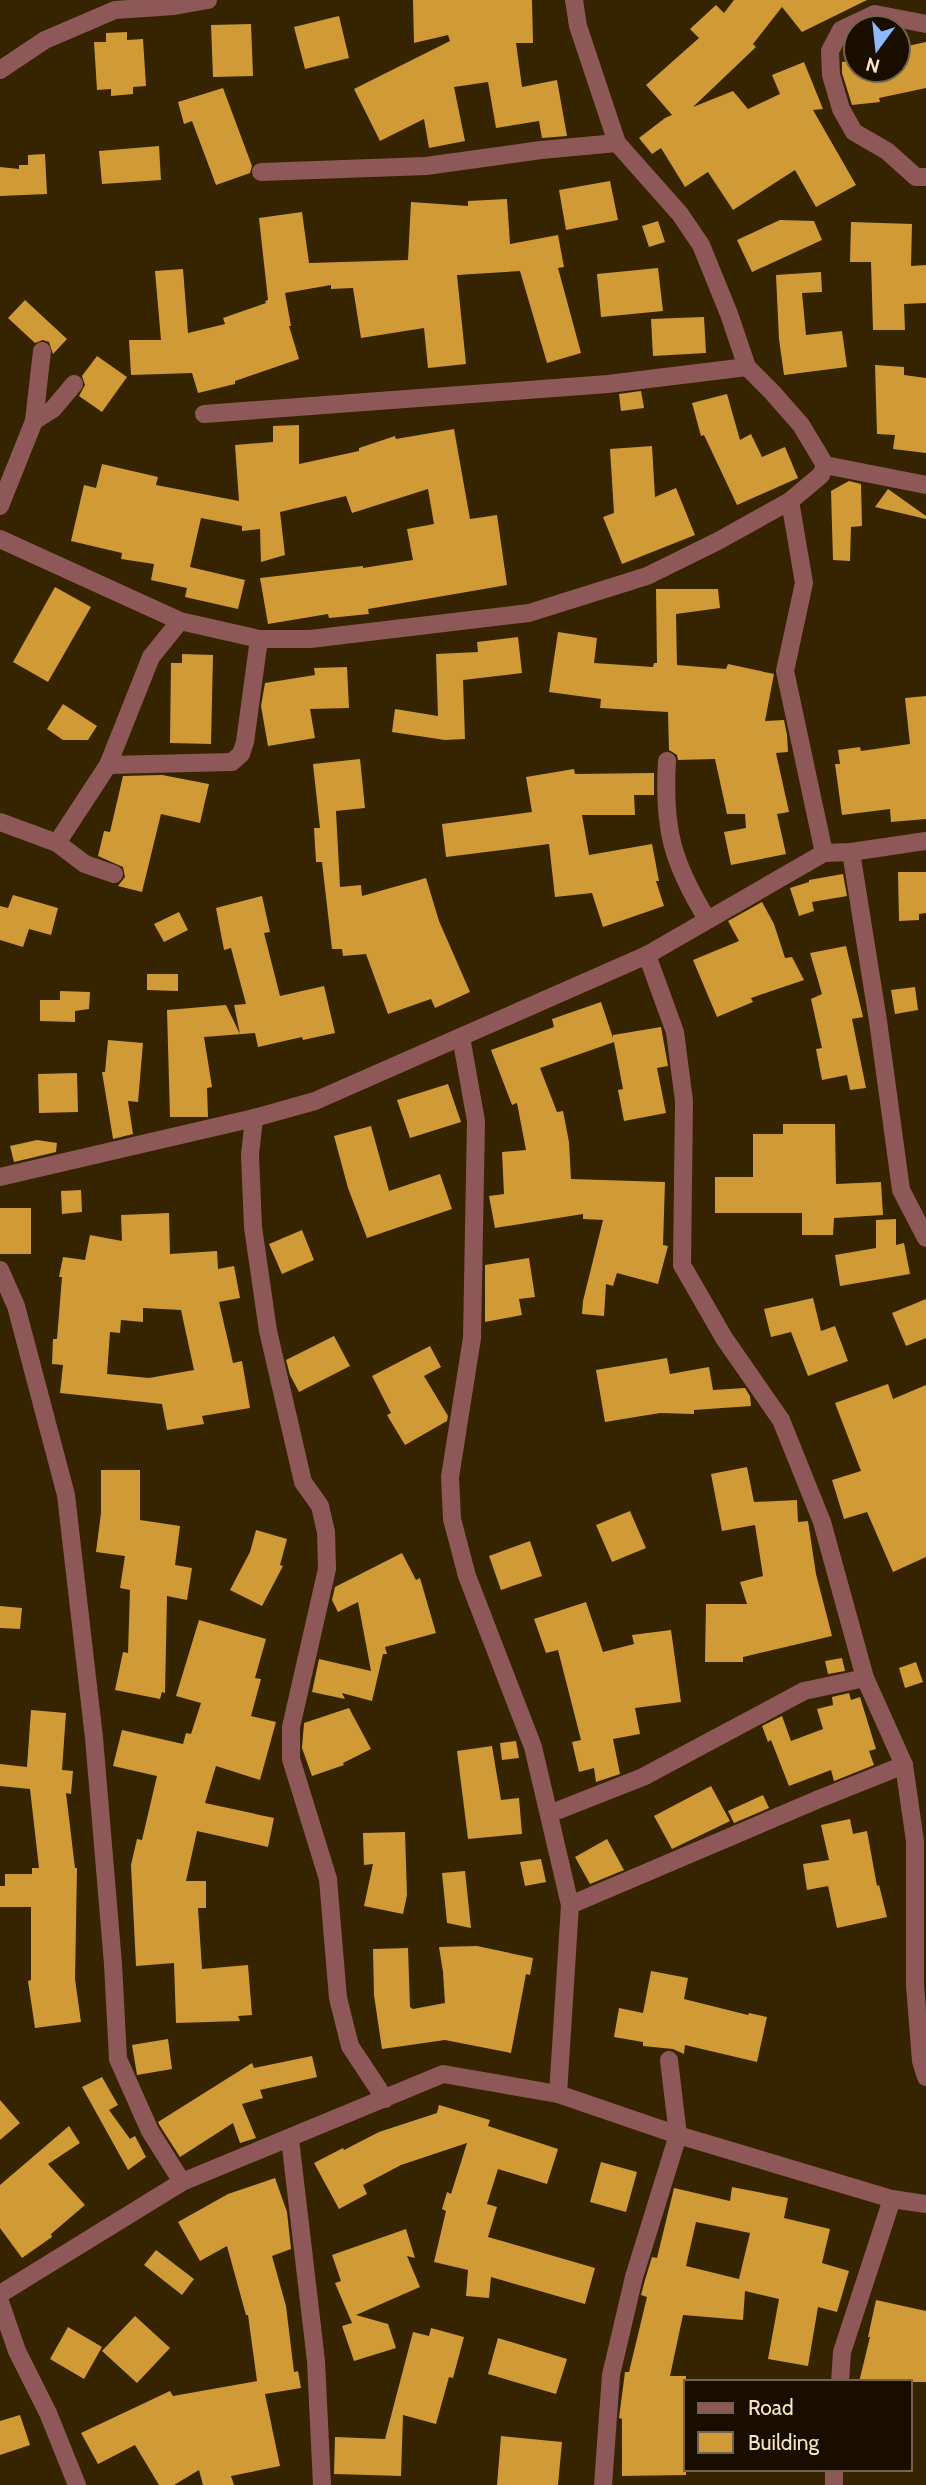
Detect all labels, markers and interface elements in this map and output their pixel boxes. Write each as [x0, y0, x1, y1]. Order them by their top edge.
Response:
north arrow [842, 14, 912, 84]
text: N [863, 52, 882, 78]
legend [684, 2380, 912, 2471]
text: Road [748, 2395, 794, 2420]
text: Building [748, 2430, 820, 2455]

